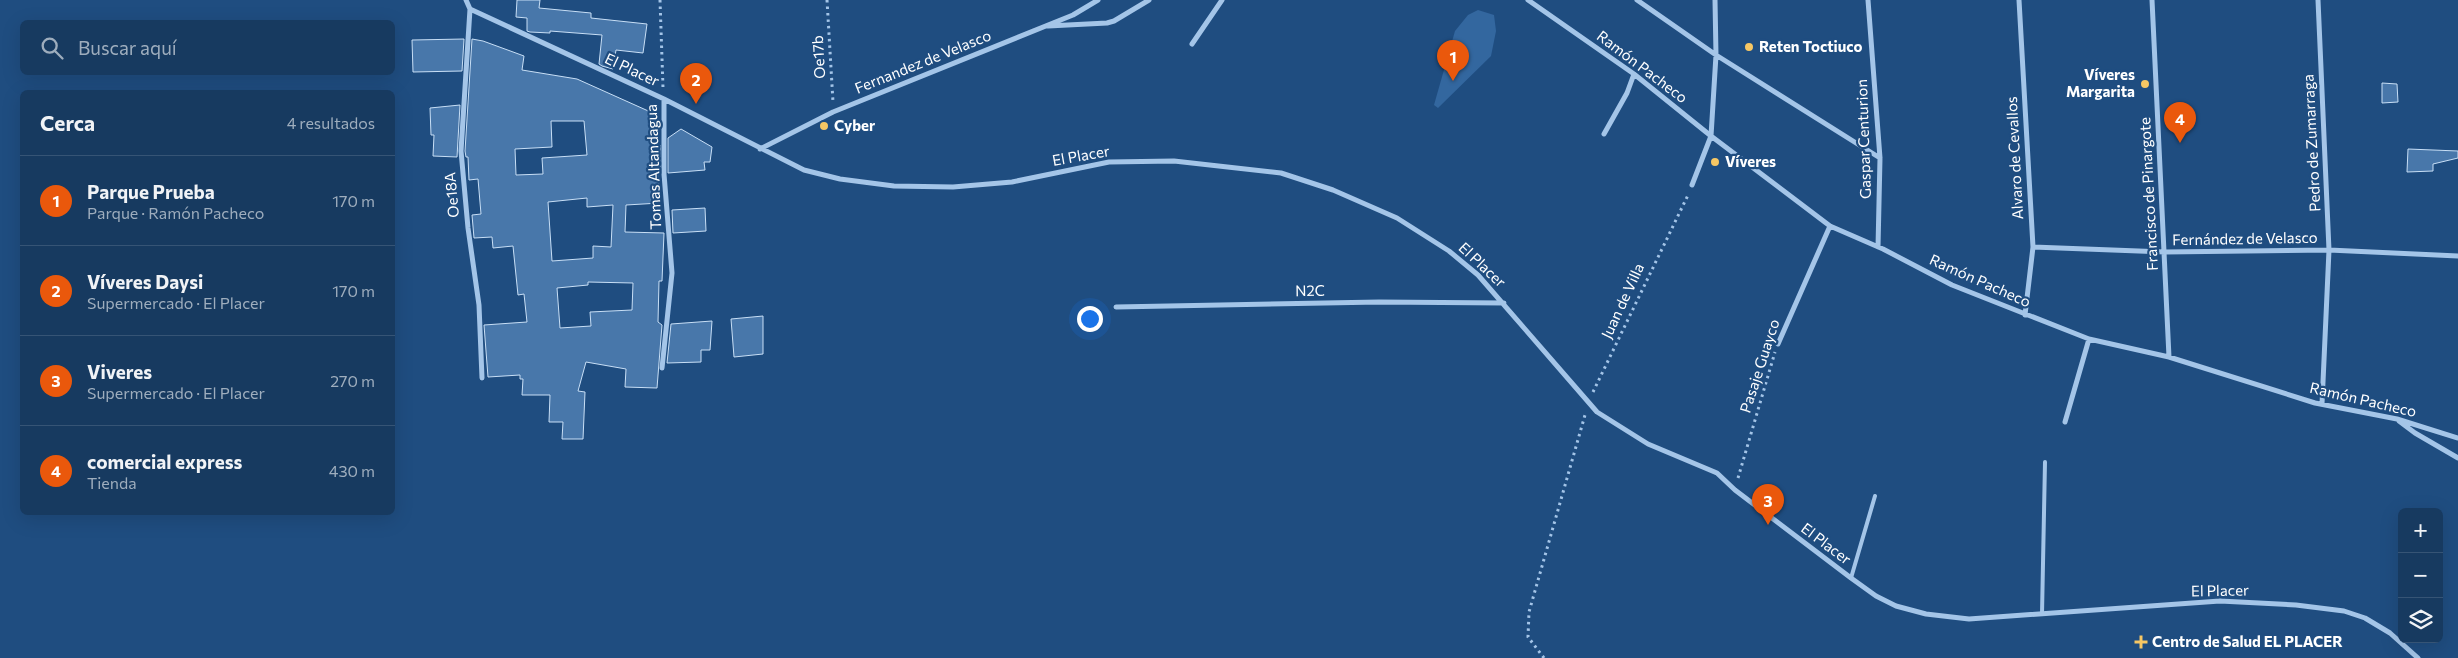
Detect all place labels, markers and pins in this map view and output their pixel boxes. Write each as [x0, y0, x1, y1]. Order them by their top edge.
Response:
place label: Reten Toctiuco [1759, 37, 1863, 55]
pin: 1 [1437, 40, 1469, 81]
marker: Reten Toctiuco [1743, 41, 1755, 53]
pin: 2 [680, 63, 712, 104]
place label: Víveres Margarita [2066, 65, 2135, 100]
marker: Víveres Margarita [2139, 78, 2151, 90]
pin: 4 [2164, 102, 2196, 143]
place label: Cyber [834, 116, 875, 134]
marker: Cyber [818, 120, 830, 132]
place label: Víveres [1725, 152, 1776, 170]
marker: Víveres [1709, 156, 1721, 168]
pin: 3 [1752, 484, 1784, 525]
place label: Centro de Salud EL PLACER [2152, 632, 2343, 650]
marker: Centro de Salud EL PLACER [2134, 635, 2148, 649]

